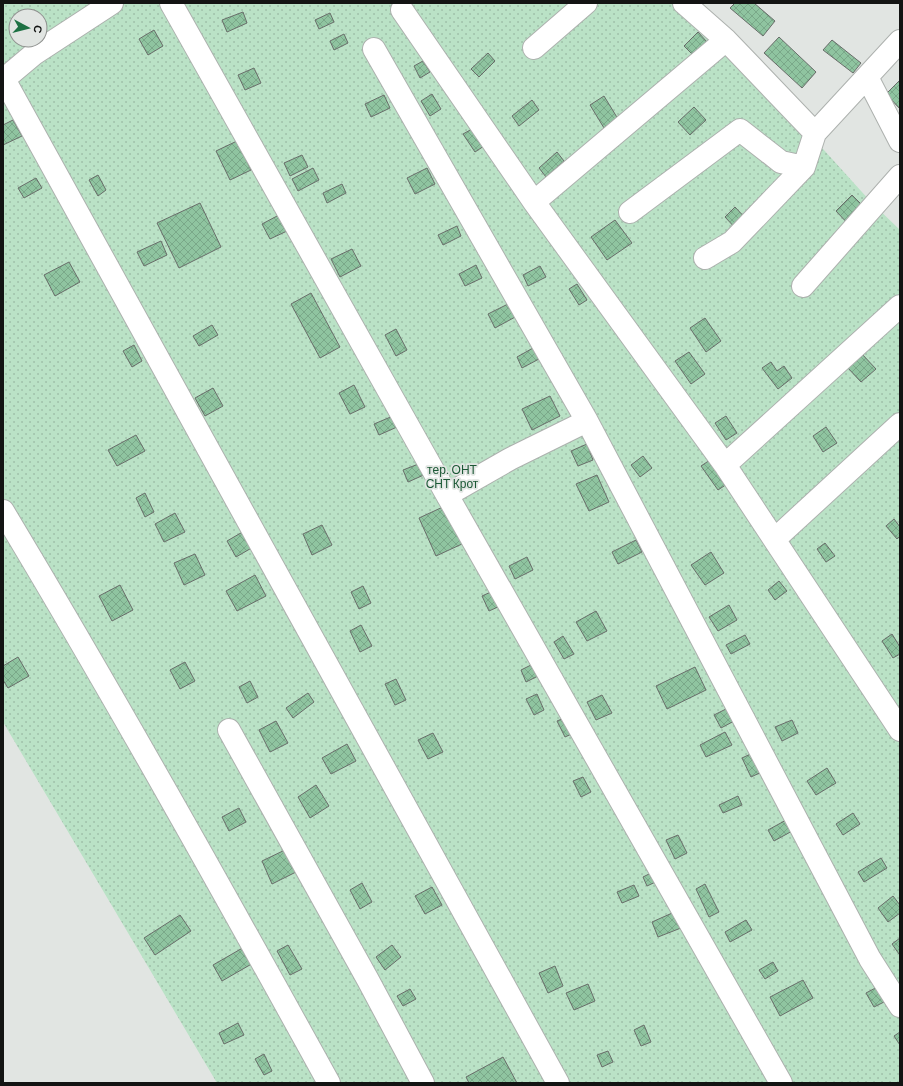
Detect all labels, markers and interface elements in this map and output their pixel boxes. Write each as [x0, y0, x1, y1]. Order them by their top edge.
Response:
north arrow [8, 8, 48, 48]
text: С [31, 25, 45, 34]
park label: тер. ОНТ СНТ Крот [426, 462, 479, 491]

